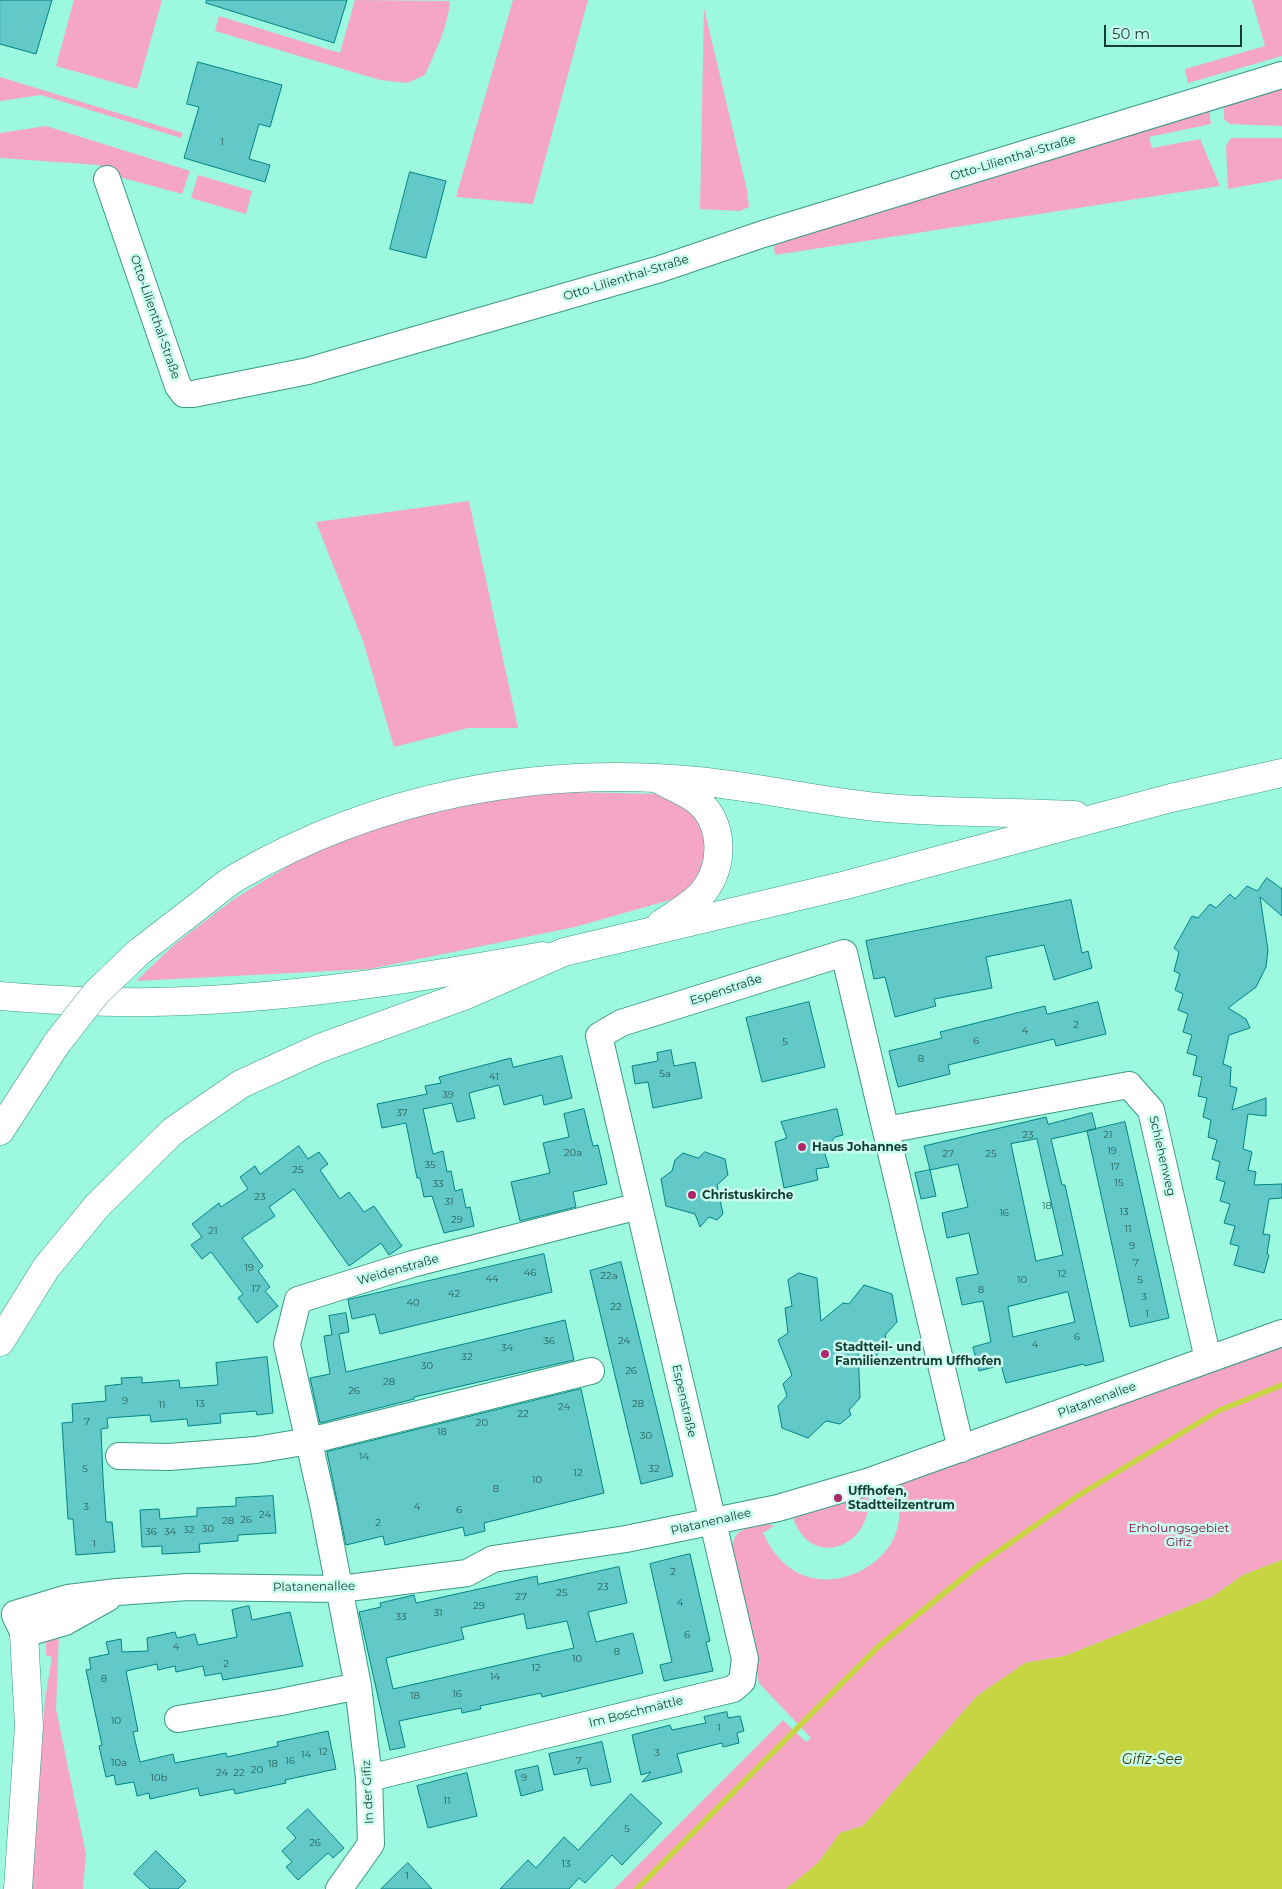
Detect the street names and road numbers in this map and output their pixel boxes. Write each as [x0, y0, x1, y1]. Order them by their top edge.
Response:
street label: Otto-Lilienthal-Straße [949, 132, 1077, 184]
street label: Otto-Lilienthal-Straße [562, 252, 690, 304]
street label: Otto-Lilienthal-Straße [127, 253, 183, 381]
street label: Espenstraße [688, 972, 764, 1008]
street label: Schlehenweg [1146, 1115, 1178, 1197]
street label: Weidenstraße [356, 1251, 440, 1289]
street label: Espenstraße [669, 1363, 699, 1439]
street label: Platanenallee [1056, 1379, 1138, 1421]
street label: Platanenallee [669, 1506, 753, 1538]
street label: Platanenallee [273, 1579, 355, 1595]
street label: Im Boschmättle [587, 1693, 685, 1731]
street label: In der Gifiz [359, 1760, 377, 1824]

